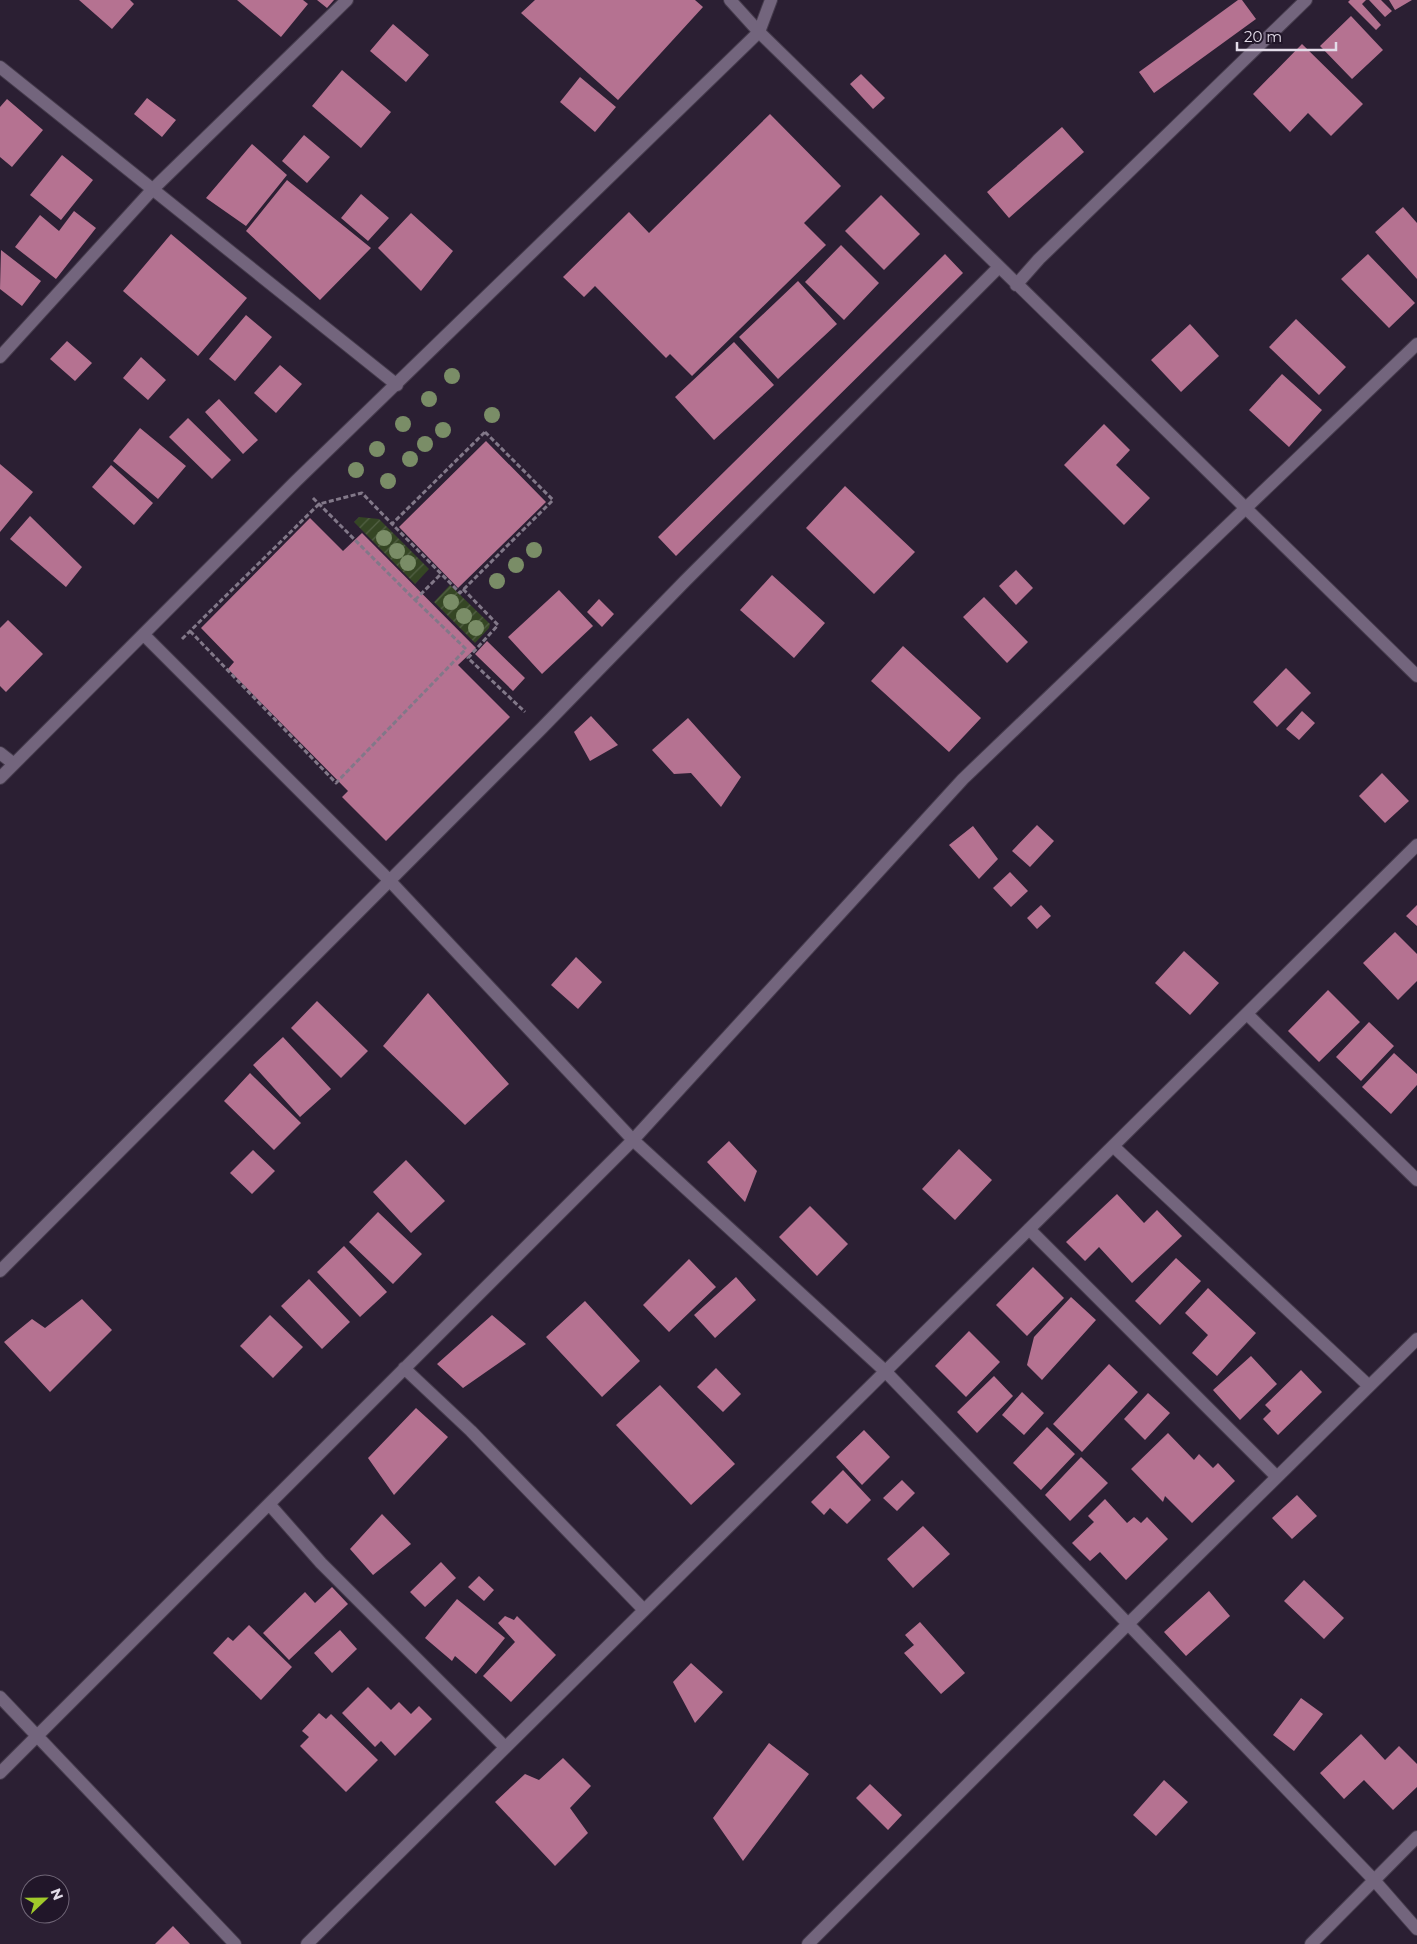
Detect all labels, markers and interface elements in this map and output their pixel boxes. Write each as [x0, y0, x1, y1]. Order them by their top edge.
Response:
scale bar [1237, 20, 1336, 52]
text: 20 m [1244, 27, 1282, 46]
north arrow [20, 1874, 70, 1924]
text: N [47, 1886, 68, 1903]

